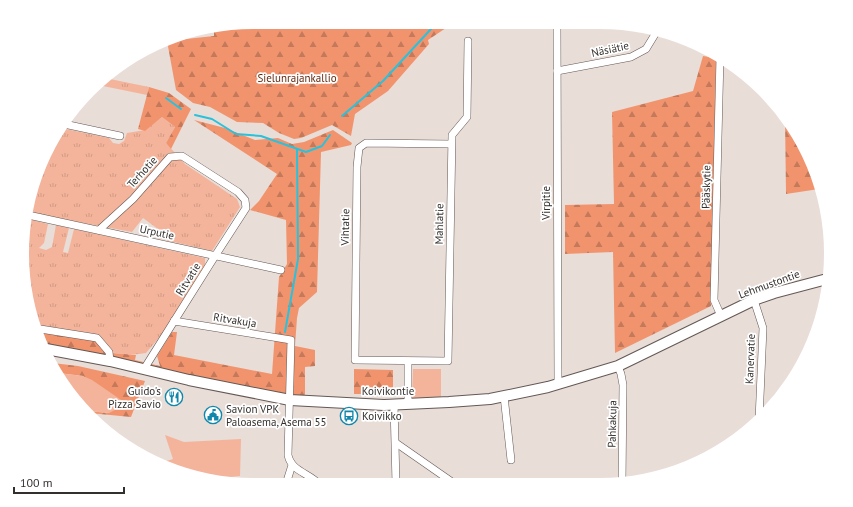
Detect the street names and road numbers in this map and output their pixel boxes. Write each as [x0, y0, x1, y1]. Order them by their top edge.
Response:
street label: Näsiätie [590, 38, 631, 60]
street label: Terhotie [124, 153, 160, 191]
street label: Pääskytie [699, 165, 713, 209]
street label: Virpitie [539, 186, 553, 221]
street label: Mahlatie [432, 203, 446, 245]
street label: Vihtatie [338, 208, 352, 246]
street label: Urputie [138, 222, 176, 243]
street label: Ritvatie [172, 260, 204, 298]
street label: Lehmustontie [737, 266, 802, 302]
street label: Ritvakuja [212, 310, 258, 330]
street label: Kanervatie [742, 333, 758, 384]
street label: Koivikontie [362, 384, 415, 398]
street label: Pahkakuja [605, 400, 619, 448]

